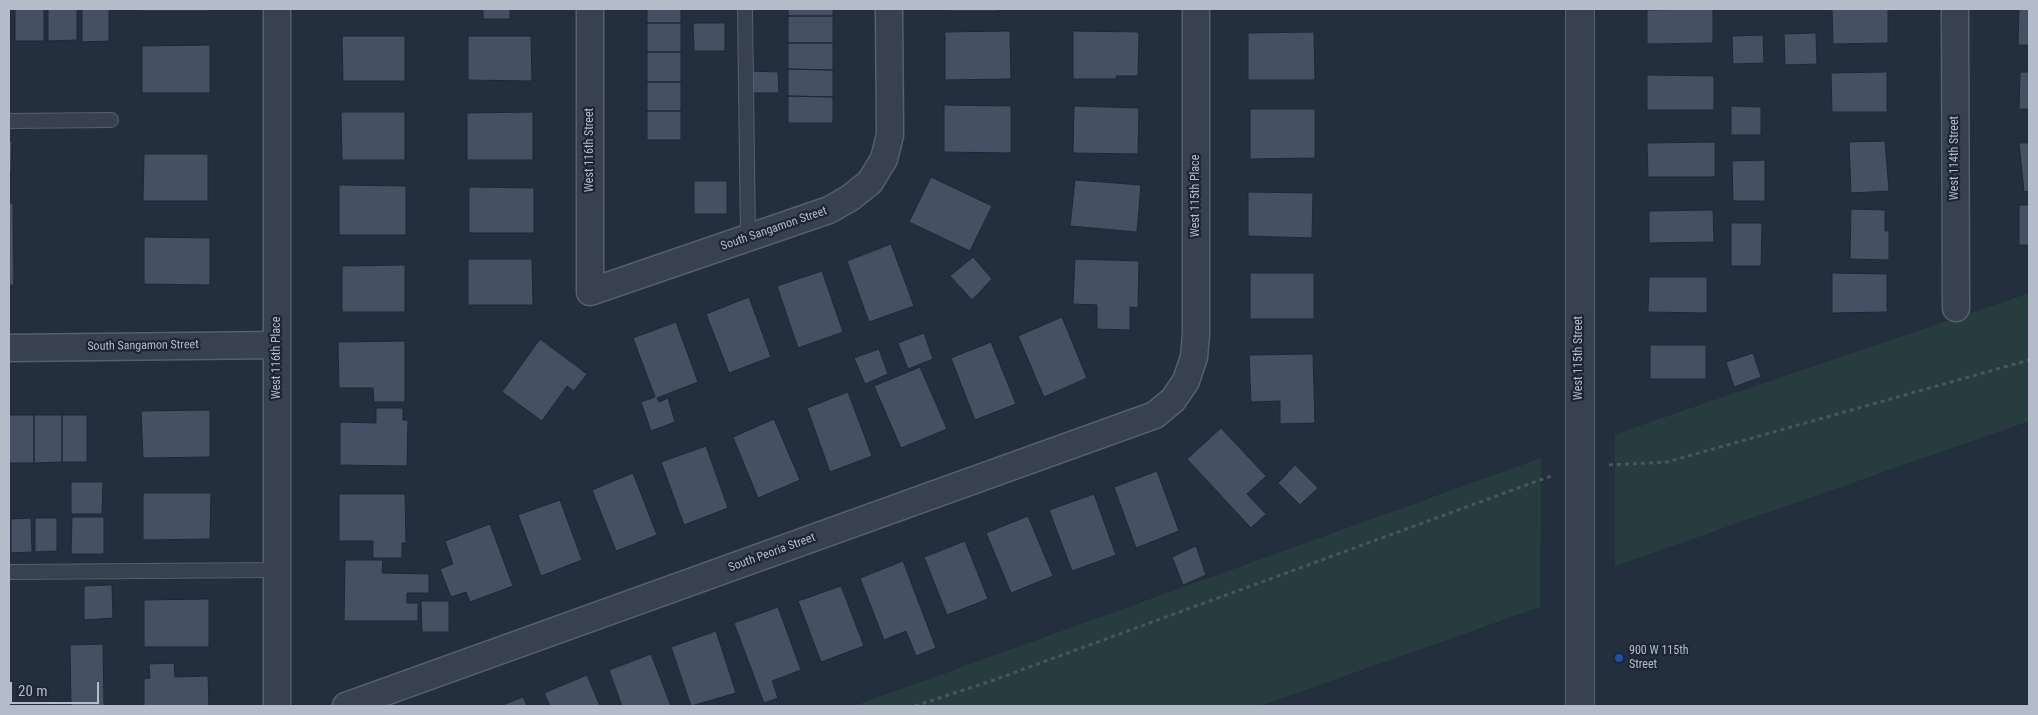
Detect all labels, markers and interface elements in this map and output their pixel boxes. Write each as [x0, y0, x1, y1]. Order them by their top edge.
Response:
street label: West 116th Street [583, 108, 597, 192]
street label: West 114th Street [1948, 116, 1962, 200]
street label: West 115th Place [1189, 155, 1203, 237]
street label: South Sangamon Street [719, 204, 829, 254]
street label: West 115th Street [1572, 316, 1586, 400]
street label: West 116th Place [270, 317, 284, 399]
street label: South Sangamon Street [87, 338, 199, 354]
street label: South Peoria Street [727, 531, 817, 575]
place label: 900 W 115th Street [1629, 644, 1689, 672]
marker: 900 W 115th Street [1613, 652, 1625, 664]
scale bar [12, 672, 101, 704]
text: 20 m [18, 682, 48, 700]

